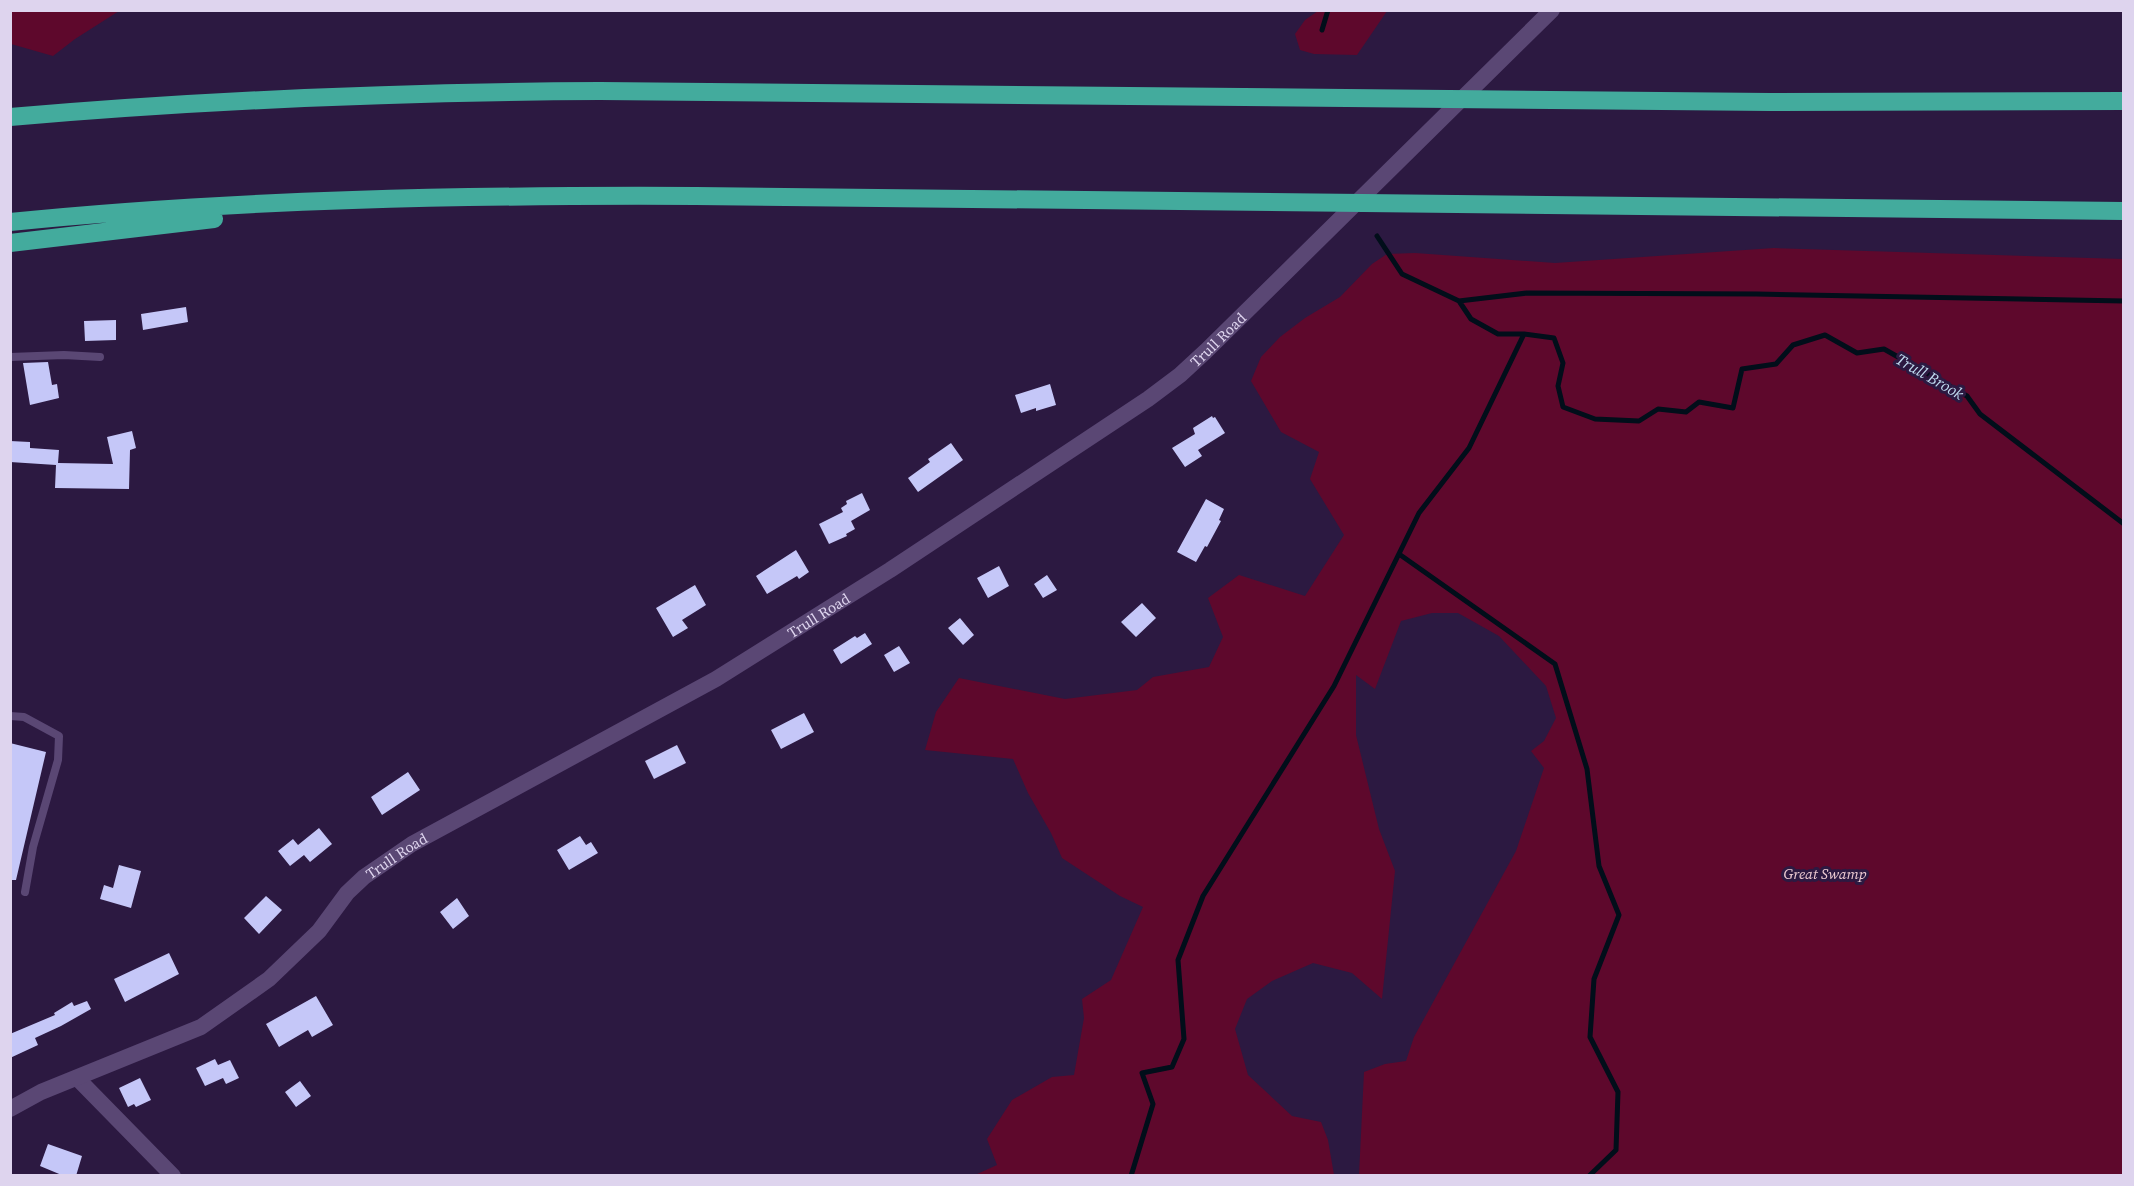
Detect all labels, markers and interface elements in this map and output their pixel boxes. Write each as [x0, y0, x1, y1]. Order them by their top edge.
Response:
street label: Trull Road [1185, 307, 1250, 371]
water label: Trull Brook [1892, 348, 1968, 405]
street label: Trull Road [783, 587, 854, 642]
street label: Trull Road [361, 827, 431, 884]
park label: Great Swamp [1783, 863, 1867, 884]

